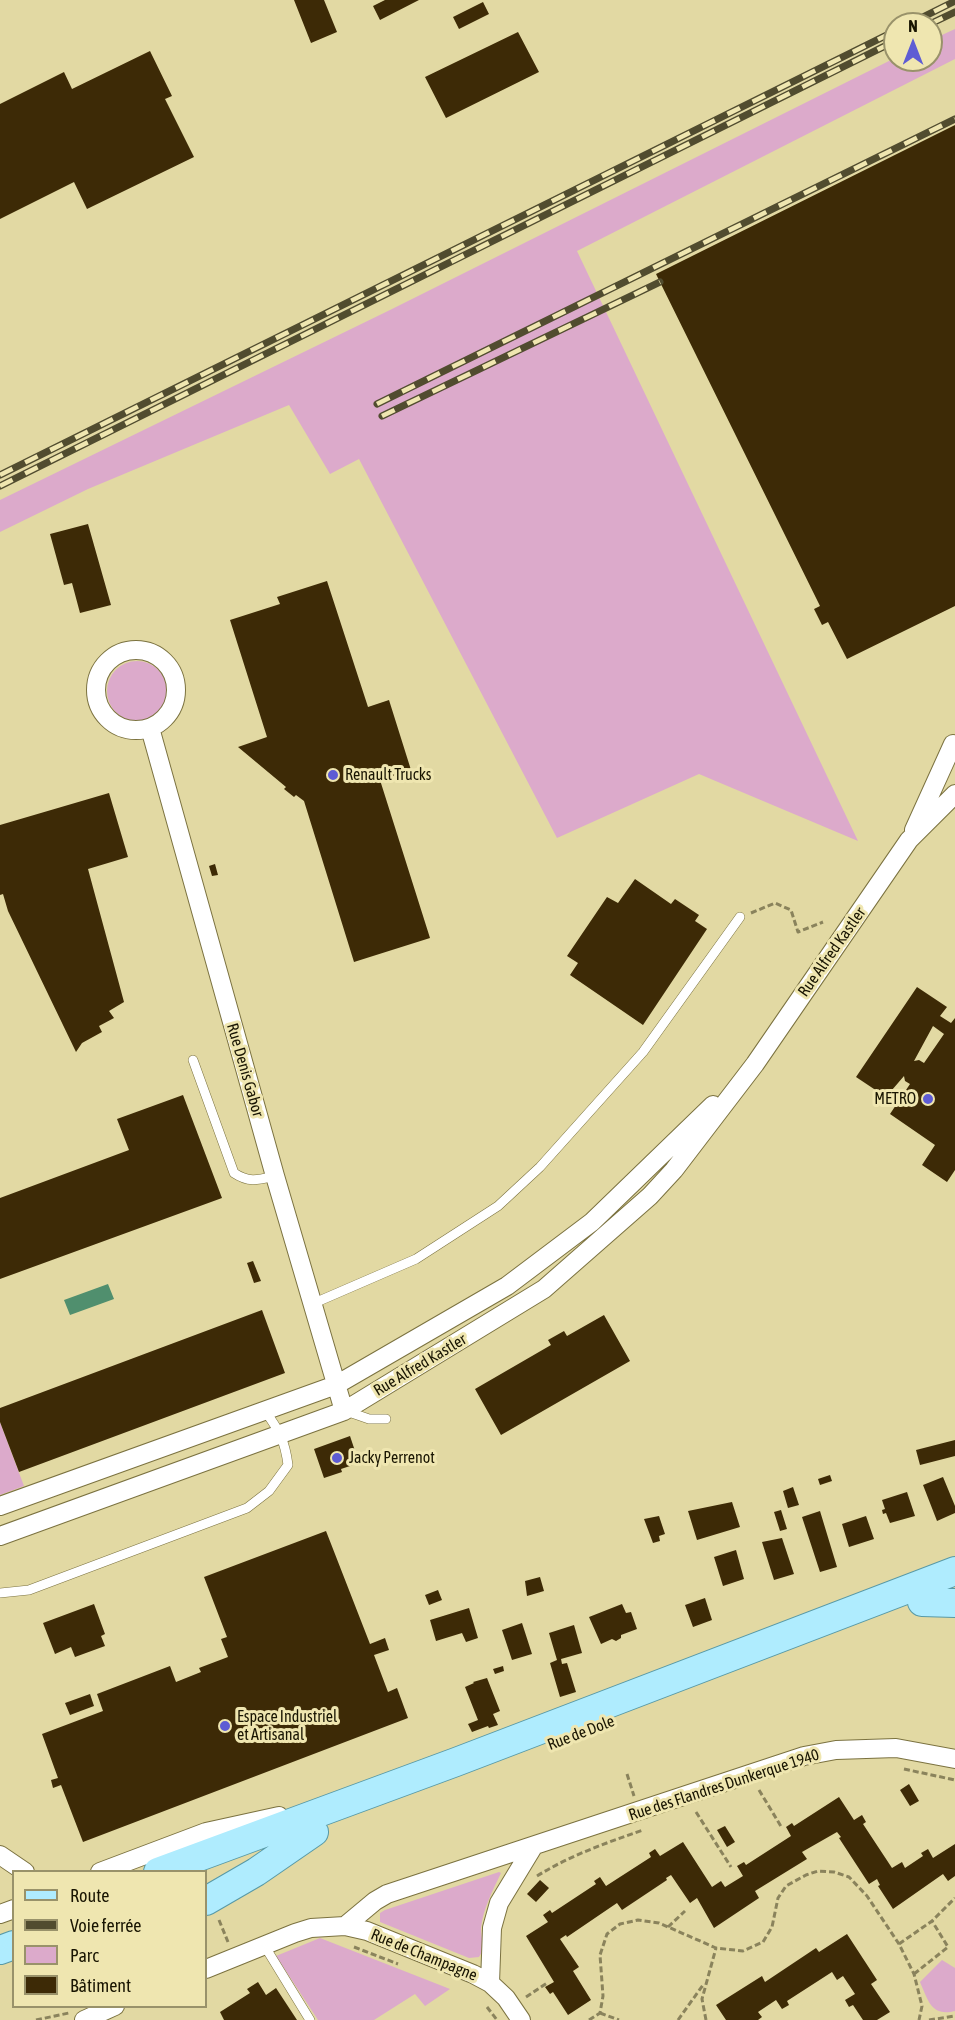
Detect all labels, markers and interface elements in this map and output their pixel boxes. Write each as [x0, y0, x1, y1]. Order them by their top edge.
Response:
north arrow [883, 12, 943, 72]
text: N [908, 17, 918, 35]
place label: Renault Trucks [345, 765, 431, 785]
marker: Renault Trucks [326, 768, 340, 782]
street label: Rue Alfred Kastler [794, 904, 870, 1000]
street label: Rue Denis Gabor [222, 1021, 268, 1119]
place label: METRO [874, 1089, 916, 1109]
marker: METRO [921, 1092, 935, 1106]
street label: Rue Alfred Kastler [370, 1330, 470, 1400]
place label: Jacky Perrenot [349, 1448, 435, 1468]
marker: Jacky Perrenot [330, 1451, 344, 1465]
place label: Espace Industriel et Artisanal [237, 1707, 337, 1745]
street label: Rue de Dole [545, 1711, 617, 1755]
marker: Espace Industriel et Artisanal [218, 1719, 232, 1733]
street label: Rue des Flandres Dunkerque 1940 [626, 1745, 822, 1825]
legend [12, 1870, 207, 2008]
text: Route [70, 1885, 109, 1906]
text: Voie ferrée [70, 1915, 142, 1936]
street label: Rue de Champagne [368, 1925, 480, 1985]
text: Parc [70, 1945, 99, 1966]
text: Bâtiment [70, 1975, 131, 1996]

